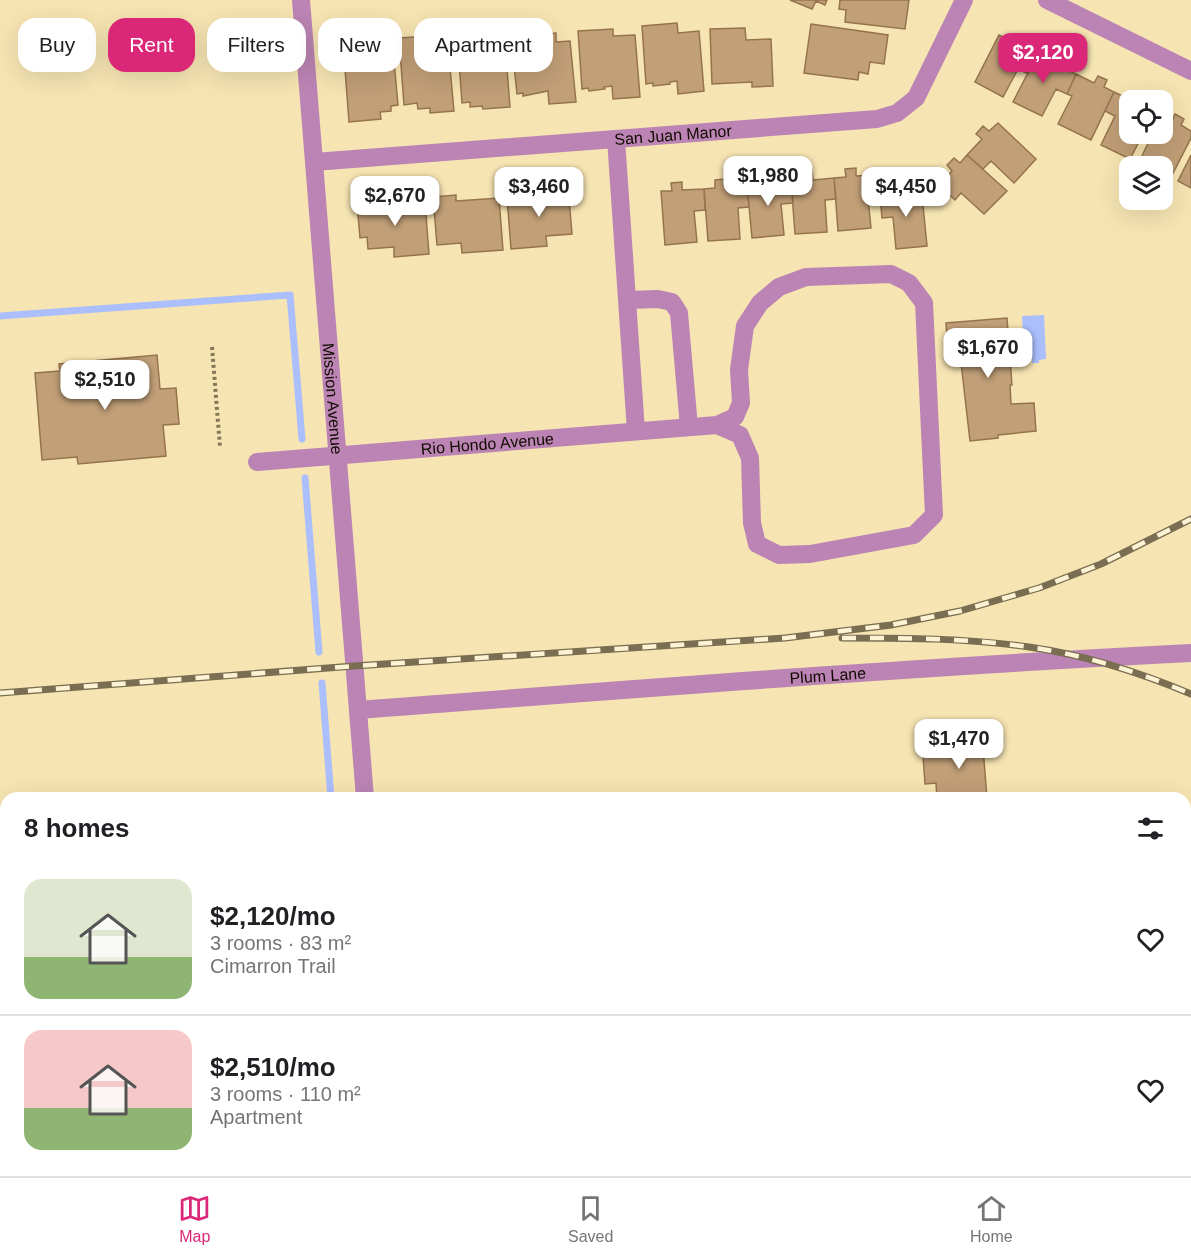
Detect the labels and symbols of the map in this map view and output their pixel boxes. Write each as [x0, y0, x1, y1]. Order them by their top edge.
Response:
pin: $2,120 [994, 33, 1092, 84]
street label: San Juan Manor [614, 122, 733, 148]
pin: $1,980 [719, 156, 817, 207]
pin: $3,460 [490, 167, 588, 218]
pin: $4,450 [857, 167, 955, 218]
pin: $2,670 [346, 176, 444, 227]
pin: $1,670 [939, 328, 1037, 379]
street label: Mission Avenue [320, 342, 346, 455]
pin: $2,510 [56, 360, 154, 411]
street label: Rio Hondo Avenue [420, 430, 554, 457]
street label: Plum Lane [789, 664, 867, 686]
pin: $1,470 [910, 719, 1008, 770]

